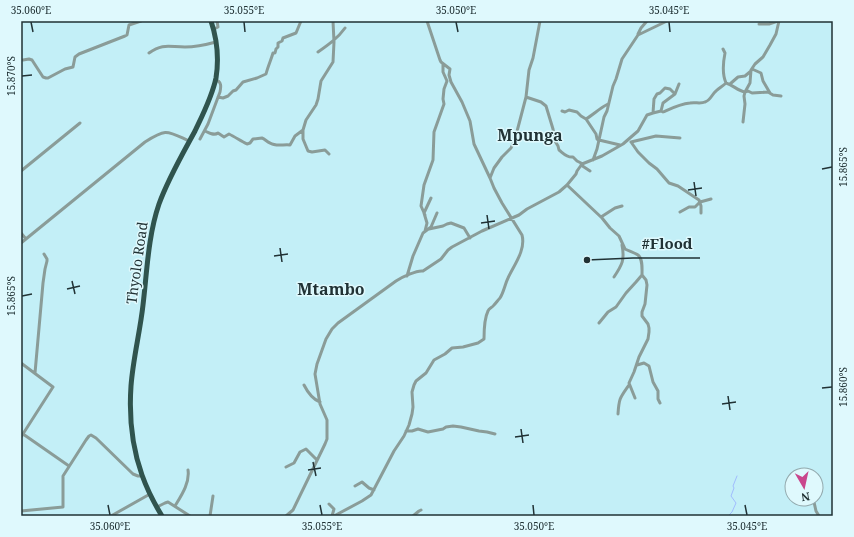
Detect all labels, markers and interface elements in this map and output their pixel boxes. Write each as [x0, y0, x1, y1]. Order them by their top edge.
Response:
text: 35.060°E [11, 3, 51, 17]
text: 35.055°E [224, 3, 264, 17]
text: 35.050°E [436, 3, 476, 17]
text: 35.045°E [649, 3, 689, 17]
text: 15.870°S [4, 56, 18, 96]
district label: Mpunga [497, 124, 563, 146]
text: 15.865°S [836, 147, 850, 187]
street label: Thyolo Road [121, 220, 152, 305]
callout: #Flood [633, 231, 700, 258]
text: #Flood [641, 233, 693, 253]
text: 15.865°S [4, 276, 18, 316]
district label: Mtambo [297, 278, 365, 300]
text: 15.860°S [836, 367, 850, 407]
north arrow [784, 467, 824, 507]
text: N [800, 489, 811, 506]
text: 35.060°E [90, 519, 130, 533]
text: 35.055°E [302, 519, 342, 533]
text: 35.050°E [514, 519, 554, 533]
text: 35.045°E [727, 519, 767, 533]

